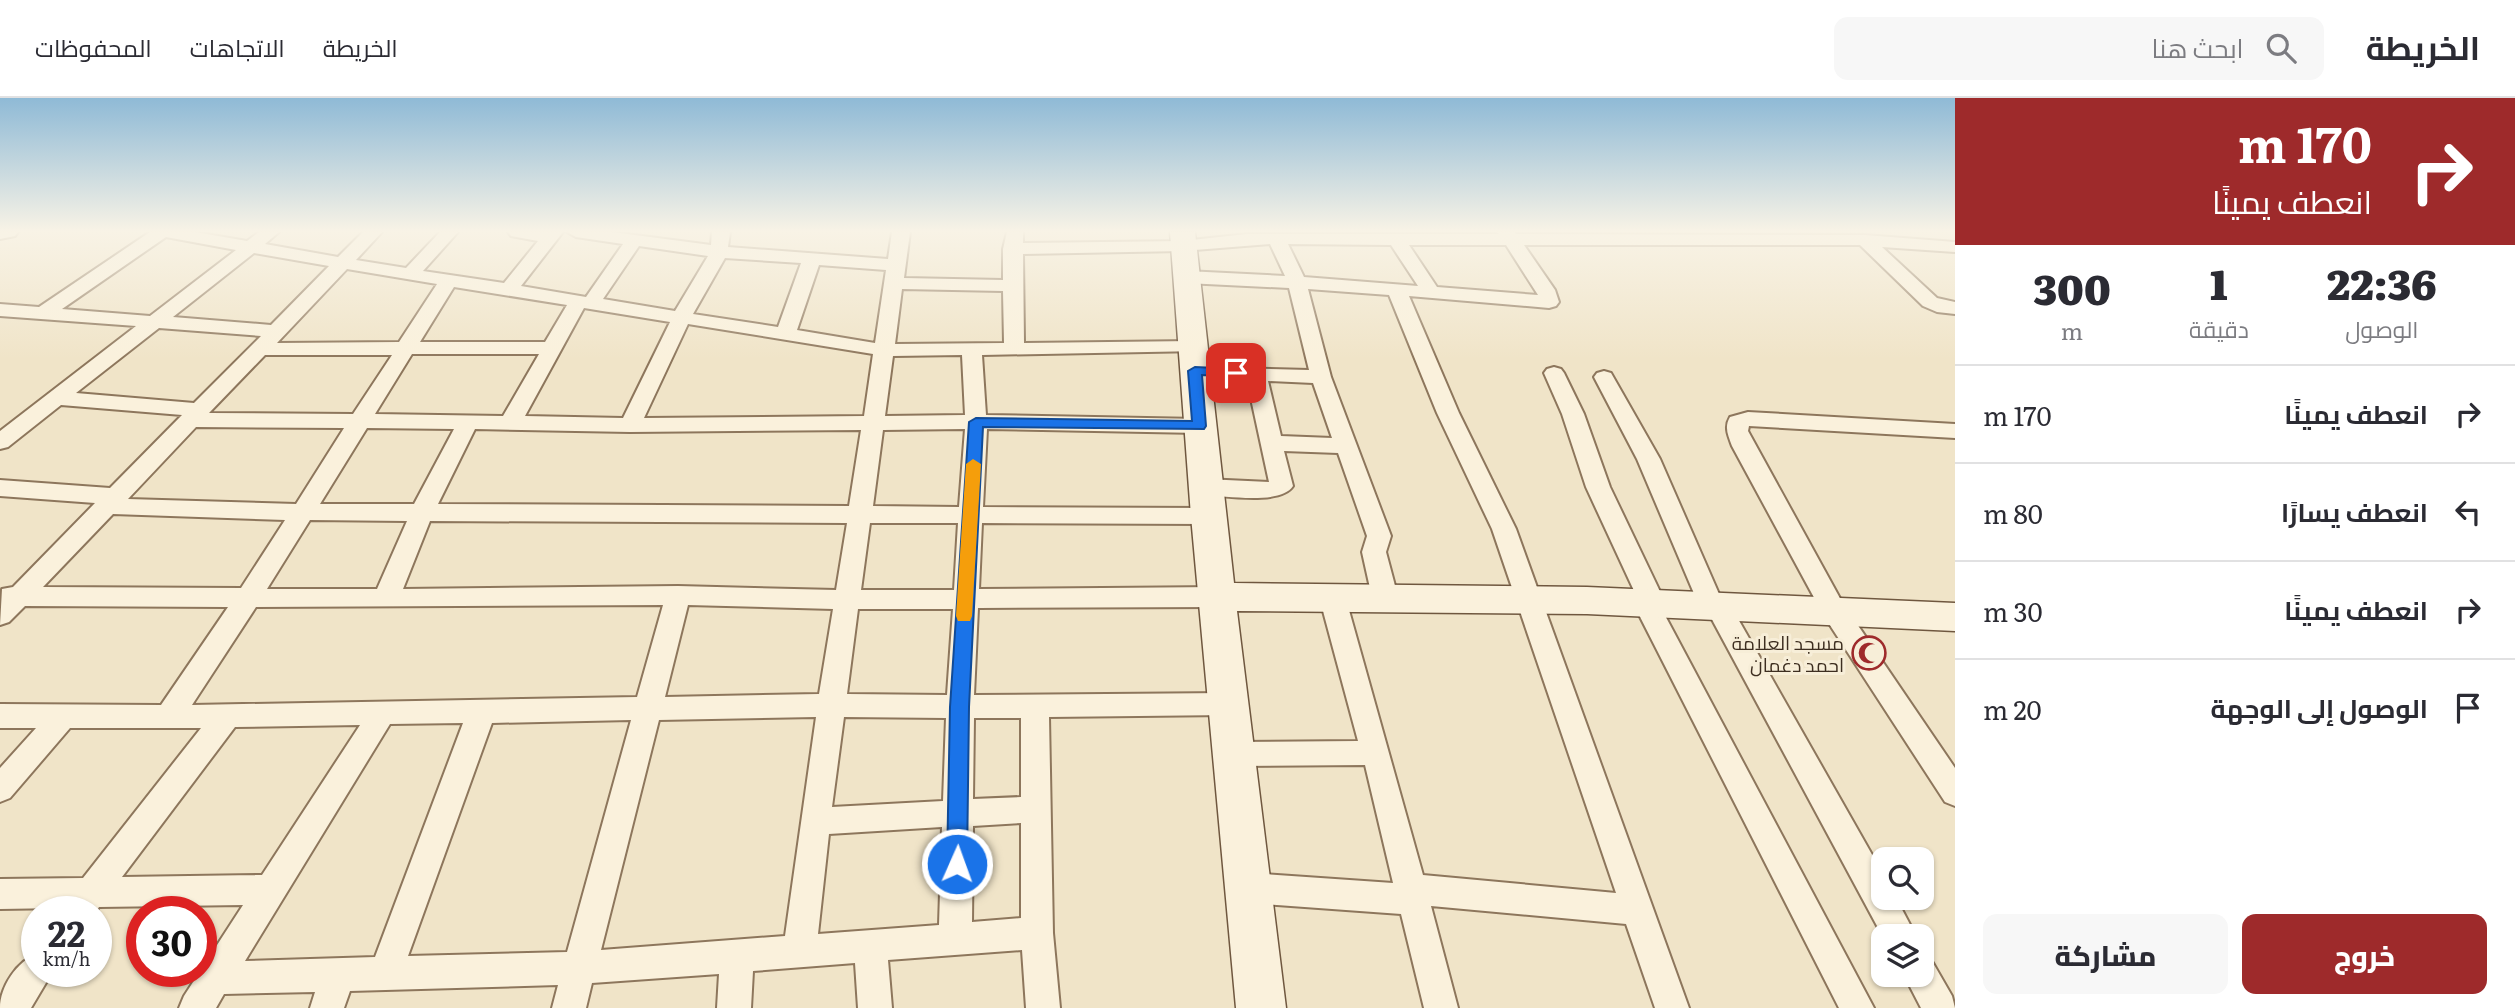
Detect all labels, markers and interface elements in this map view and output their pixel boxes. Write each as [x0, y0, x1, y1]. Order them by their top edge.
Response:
search box [1834, 17, 2324, 80]
text: الخريطة [2366, 21, 2480, 70]
text: ابحث هنا [2152, 27, 2244, 66]
text: المحفوظات [35, 29, 152, 64]
text: الاتجاهات [190, 29, 285, 64]
text: الخريطة [323, 29, 398, 64]
icon: search [2262, 29, 2300, 67]
text: 170 m [2238, 105, 2372, 178]
icon: right [2396, 126, 2487, 217]
text: انعطف يمينًا [2212, 176, 2372, 224]
text: 1 [2210, 251, 2228, 313]
text: 22:36 [2327, 251, 2437, 313]
text: 300 [2033, 256, 2111, 318]
text: دقيقة [2189, 311, 2249, 345]
text: الوصول [2345, 311, 2419, 345]
text: m [2061, 313, 2083, 347]
pin [1206, 343, 1266, 403]
icon: arrive [1217, 354, 1255, 392]
text: انعطف يمينًا [2284, 393, 2428, 432]
text: 170 m [1983, 395, 2051, 434]
icon: right [2449, 395, 2487, 433]
text: انعطف يسارًا [2281, 491, 2428, 530]
text: 80 m [1983, 493, 2043, 532]
icon: left [2449, 493, 2487, 531]
text: انعطف يمينًا [2284, 589, 2428, 628]
text: 30 m [1983, 591, 2043, 630]
icon: right [2449, 591, 2487, 629]
place label: مسجد العلامة احمد دغمان [1732, 628, 1844, 678]
mosque icon: مسجد العلامة احمد دغمان [1850, 634, 1888, 672]
text: الوصول إلى الوجهة [2210, 687, 2428, 726]
text: 20 m [1983, 689, 2042, 728]
icon: arrive [2449, 689, 2487, 727]
position arrow [920, 827, 994, 901]
map controls [1871, 847, 1934, 987]
button: search [1871, 847, 1934, 910]
speed limit sign: 30 [126, 896, 217, 987]
text: 22 [48, 906, 85, 958]
button: مشاركة [1983, 914, 2228, 994]
button: خروج [2242, 914, 2487, 994]
button: layers [1871, 924, 1934, 987]
text: km/h [43, 945, 90, 972]

